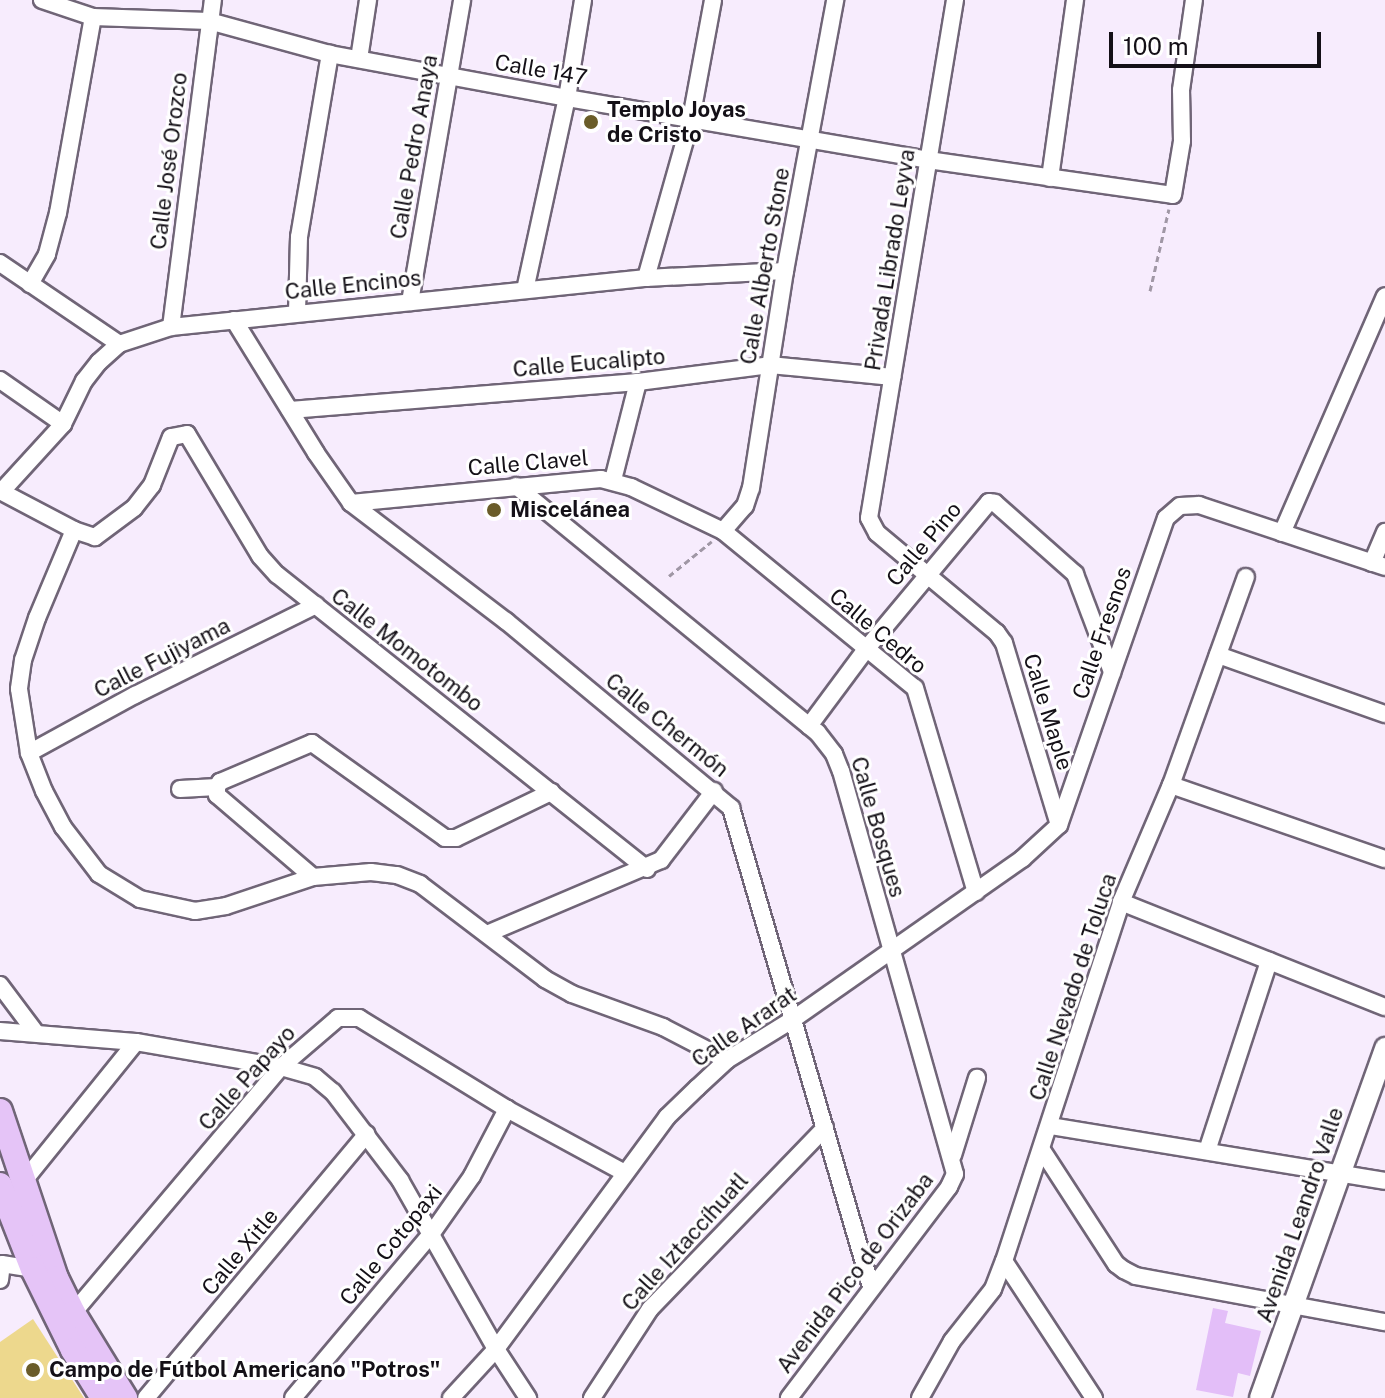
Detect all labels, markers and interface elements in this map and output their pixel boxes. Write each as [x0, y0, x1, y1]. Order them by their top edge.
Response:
scale bar [1113, 16, 1325, 66]
text: 100 m [1123, 32, 1189, 60]
street label: Calle 147 [493, 49, 589, 91]
street label: Calle Pedro Anaya [385, 53, 443, 241]
street label: Calle José Orozco [145, 71, 193, 251]
place label: Templo Joyas de Cristo [607, 96, 746, 148]
marker: Templo Joyas de Cristo [582, 113, 600, 131]
street label: Privada Librado Leyva [859, 147, 921, 373]
street label: Calle Alberto Stone [735, 165, 795, 367]
street label: Calle Encinos [283, 265, 423, 305]
street label: Calle Eucalipto [512, 343, 666, 383]
street label: Calle Clavel [467, 445, 589, 481]
street label: Calle Pino [881, 496, 967, 592]
place label: Miscelánea [510, 497, 630, 523]
marker: Miscelánea [485, 501, 503, 519]
street label: Calle Fresnos [1067, 563, 1137, 703]
street label: Calle Momotombo [326, 583, 488, 717]
street label: Calle Cedro [824, 583, 932, 679]
street label: Calle Fujiyama [90, 612, 234, 704]
street label: Calle Maple [1018, 650, 1078, 774]
street label: Calle Chermón [600, 667, 734, 783]
street label: Calle Bosques [845, 754, 911, 900]
street label: Calle Nevado de Toluca [1024, 870, 1122, 1104]
street label: Calle Ararat [687, 981, 801, 1073]
street label: Calle Papayo [193, 1020, 301, 1136]
street label: Avenida Leandro Valle [1251, 1104, 1349, 1326]
street label: Avenida Pico de Orizaba [771, 1167, 939, 1379]
street label: Calle Iztaccíhuatl [616, 1168, 754, 1316]
street label: Calle Cotopaxi [334, 1179, 448, 1311]
street label: Calle Xitle [196, 1203, 284, 1301]
place label: Campo de Fútbol Americano "Potros" [49, 1357, 441, 1383]
marker: Campo de Fútbol Americano "Potros" [24, 1361, 42, 1379]

